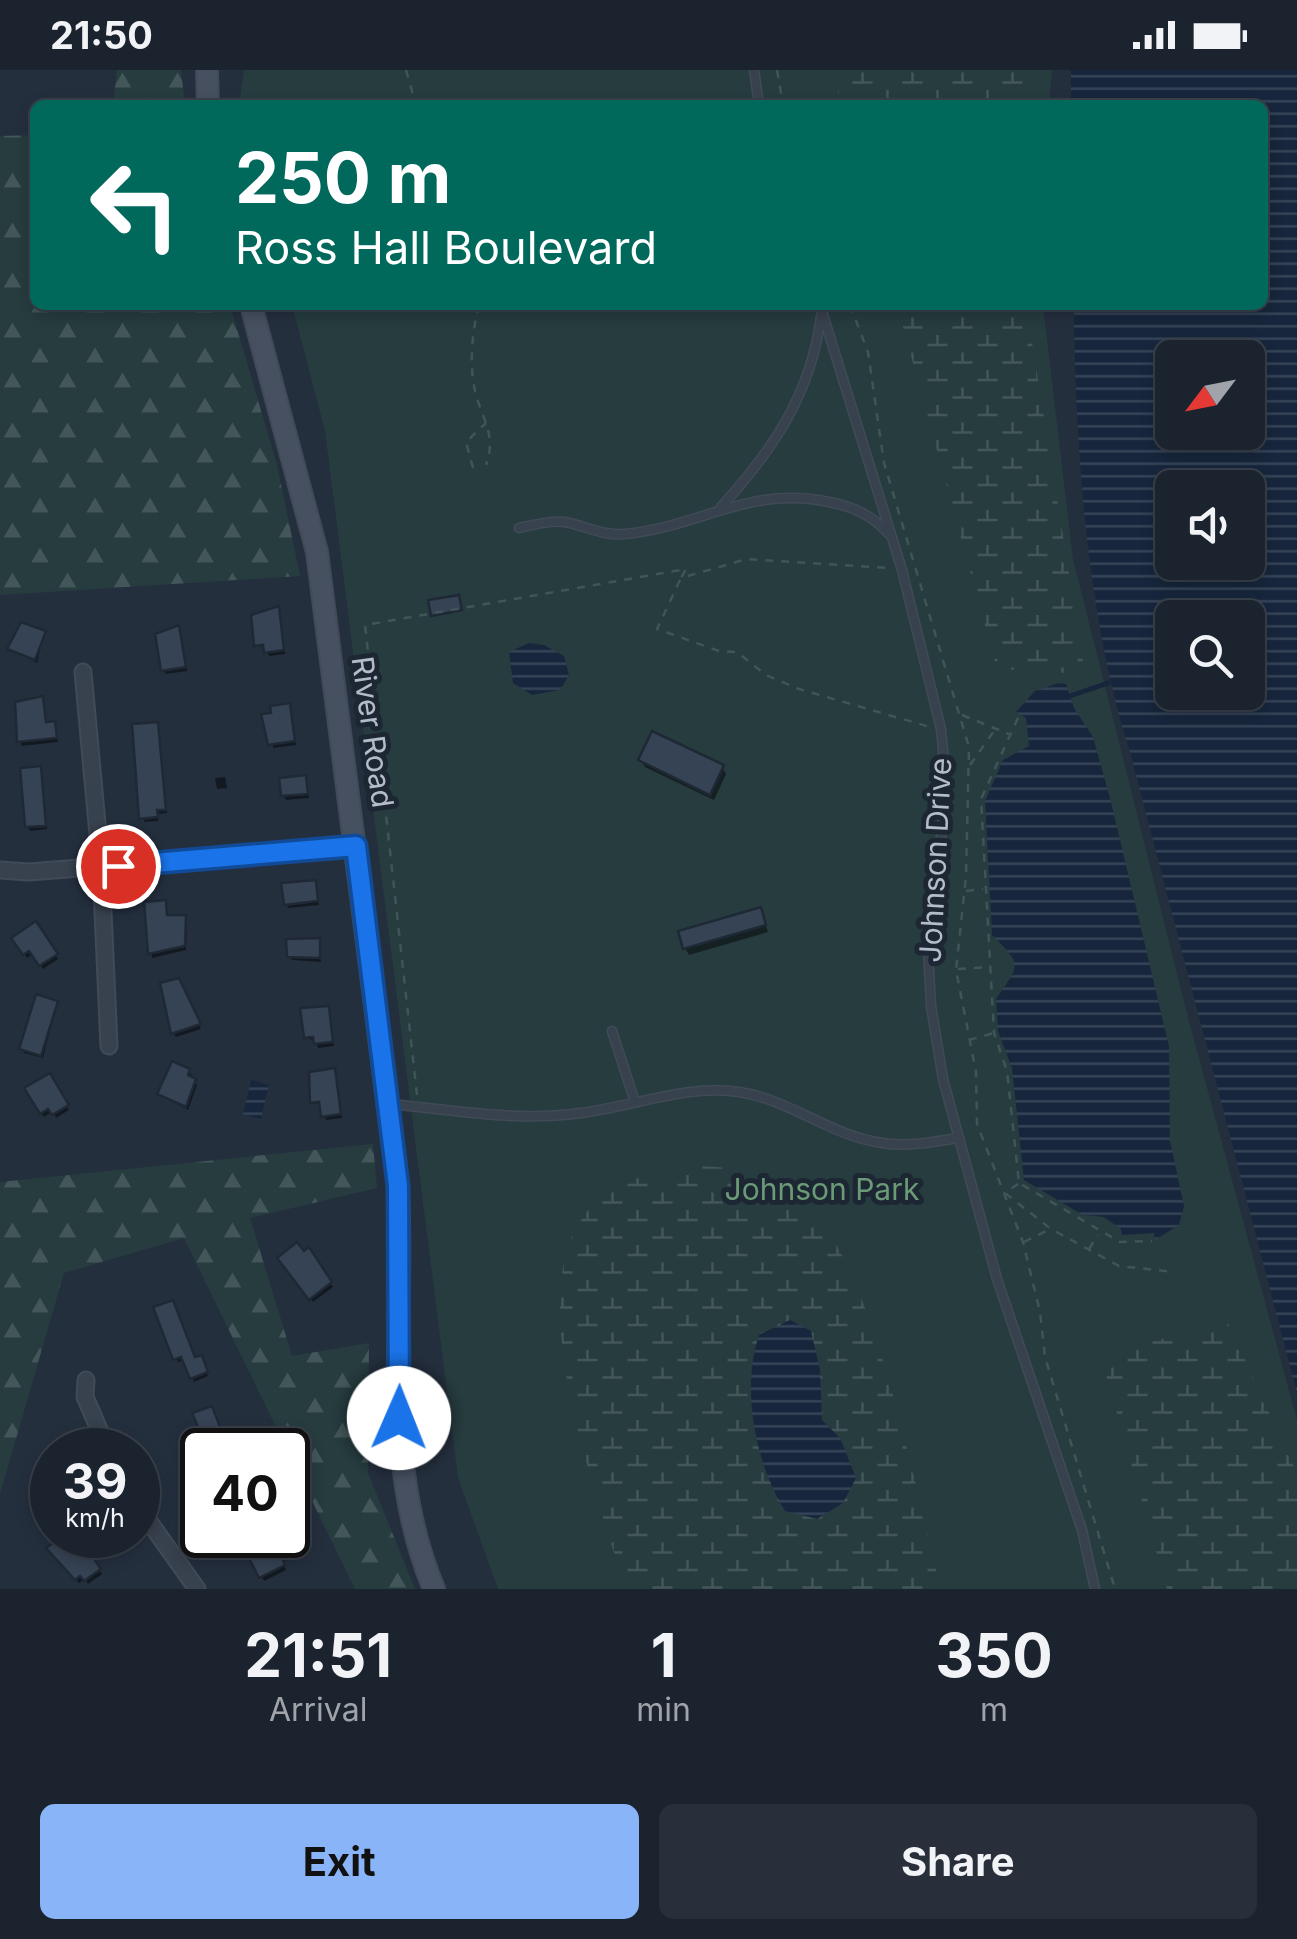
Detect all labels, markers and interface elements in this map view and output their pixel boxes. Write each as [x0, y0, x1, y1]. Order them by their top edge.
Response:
text: 21:50 [50, 12, 153, 58]
text: 250 m [235, 135, 452, 220]
icon: left [70, 140, 200, 270]
text: Ross Hall Boulevard [235, 220, 657, 275]
north arrow [1155, 340, 1265, 450]
map controls [1155, 340, 1265, 710]
button: sound [1155, 470, 1265, 580]
button: search [1155, 600, 1265, 710]
street label: River Road [345, 654, 401, 810]
street label: Johnson Drive [912, 757, 958, 963]
pin [76, 824, 161, 909]
icon: arrive [91, 839, 146, 894]
park label: Johnson Park [725, 1171, 920, 1207]
position arrow [347, 1366, 451, 1470]
speed limit sign: 40 [180, 1428, 310, 1558]
text: 39 [63, 1451, 127, 1511]
text: km/h [65, 1503, 125, 1533]
text: 21:51 [244, 1619, 392, 1691]
text: 1 [651, 1619, 677, 1691]
text: 350 [935, 1619, 1053, 1691]
text: Arrival [269, 1690, 367, 1729]
text: min [636, 1690, 691, 1729]
text: m [980, 1690, 1008, 1729]
button: Exit [40, 1804, 639, 1919]
button: Share [659, 1804, 1257, 1919]

